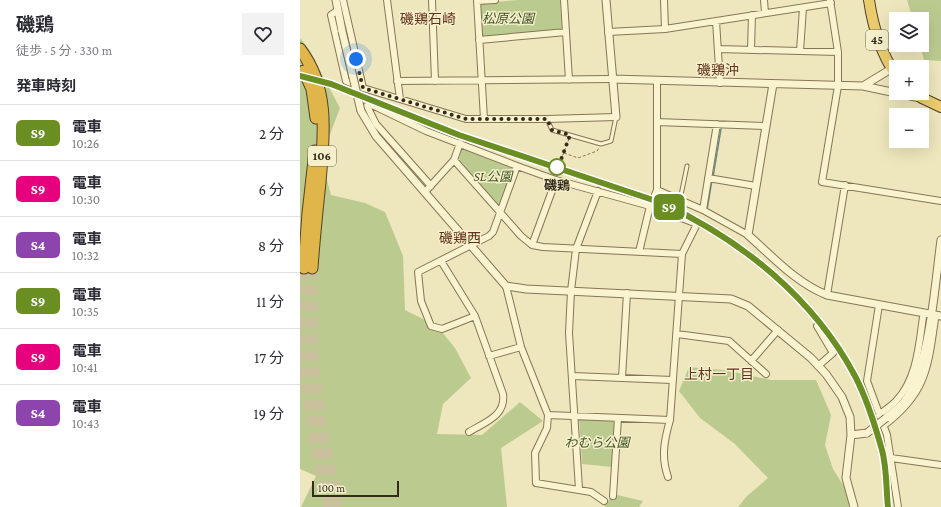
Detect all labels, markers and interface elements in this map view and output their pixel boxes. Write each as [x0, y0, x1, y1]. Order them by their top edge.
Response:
district label: 磯鶏石崎 [400, 11, 456, 27]
park label: 松原公園 [482, 11, 536, 26]
map controls [889, 12, 929, 148]
button: layers [889, 12, 929, 52]
button: heart [242, 13, 284, 55]
text: 磯鶏 [16, 14, 54, 35]
road number: 45 [866, 30, 888, 50]
text: 徒歩 · 5 分 · 330 m [16, 43, 112, 58]
your location [346, 49, 366, 69]
button: + [889, 60, 929, 100]
district label: 磯鶏沖 [697, 62, 739, 78]
text: 発車時刻 [16, 78, 76, 94]
button: − [889, 108, 929, 148]
text: 電車 [72, 119, 102, 135]
text: S9 [31, 125, 45, 141]
text: 2 分 [259, 126, 284, 142]
text: 10:26 [72, 136, 99, 151]
road number: 106 [308, 146, 336, 166]
marker: 磯鶏 [548, 158, 566, 176]
park label: SL公園 [474, 169, 514, 184]
text: 電車 [72, 175, 102, 191]
place label: 磯鶏 [544, 178, 570, 193]
text: S9 [31, 181, 45, 197]
text: 6 分 [259, 182, 284, 198]
text: 10:30 [72, 192, 100, 207]
line badge: S9 [651, 194, 687, 220]
text: S9 [662, 199, 676, 215]
district label: 磯鶏西 [439, 230, 481, 246]
text: 電車 [72, 231, 102, 247]
text: S4 [31, 237, 45, 253]
text: 8 分 [258, 238, 284, 254]
text: 10:32 [72, 248, 99, 263]
text: 電車 [72, 287, 102, 303]
text: S9 [31, 293, 45, 309]
text: 11 分 [256, 294, 284, 310]
text: 10:35 [72, 304, 99, 319]
text: 電車 [72, 343, 102, 359]
text: S9 [31, 349, 45, 365]
text: 17 分 [254, 350, 284, 366]
text: 10:41 [72, 360, 98, 375]
district label: 上村一丁目 [684, 366, 754, 382]
text: 電車 [72, 399, 102, 415]
text: S4 [31, 405, 45, 421]
text: 19 分 [254, 406, 284, 422]
text: 10:43 [72, 416, 99, 431]
park label: わむら公園 [564, 435, 631, 450]
scale bar [312, 479, 399, 498]
text: 100 m [318, 482, 345, 494]

